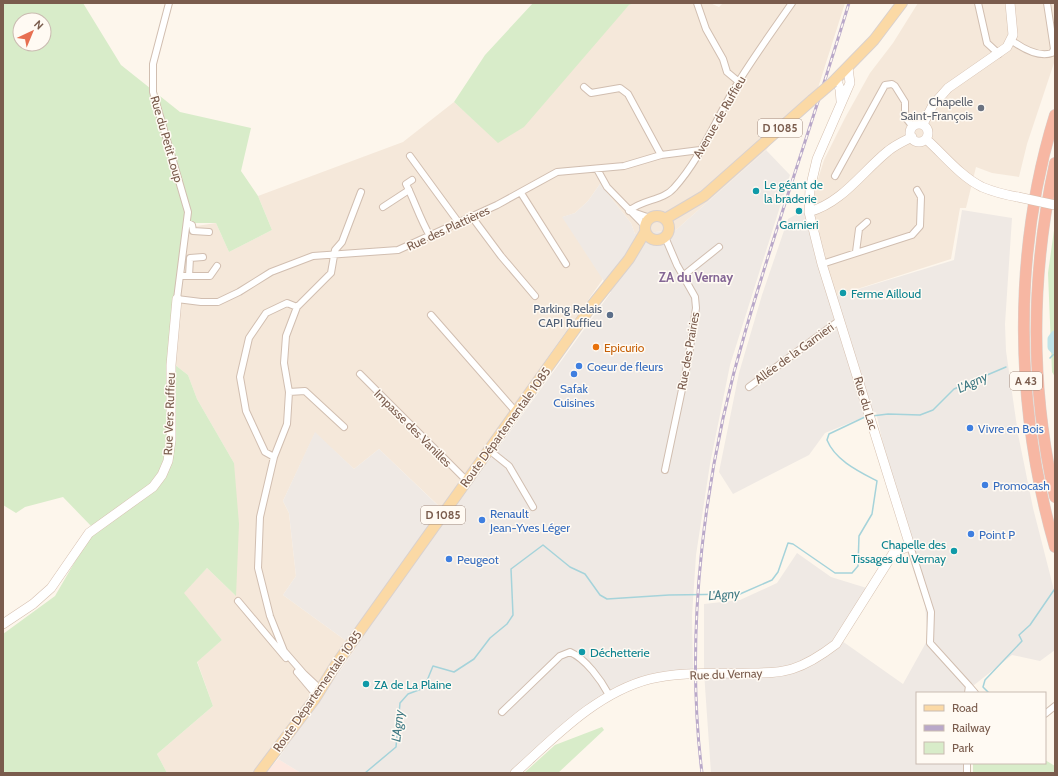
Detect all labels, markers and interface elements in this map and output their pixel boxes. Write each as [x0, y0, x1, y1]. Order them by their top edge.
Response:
north arrow [12, 12, 52, 52]
text: N [31, 17, 47, 33]
street label: Avenue de Ruffieu [689, 73, 749, 161]
street label: Rue du Petit Loup [147, 94, 187, 184]
place label: Chapelle Saint-François [901, 94, 973, 123]
marker: Chapelle Saint-François [976, 103, 986, 113]
road number: D 1085 [758, 119, 802, 137]
place label: Le géant de la braderie [764, 177, 823, 206]
marker: Le géant de la braderie [751, 186, 761, 196]
street label: Rue des Plattières [404, 202, 492, 254]
marker: Garnieri [794, 206, 804, 216]
place label: Garnieri [779, 217, 819, 232]
district label: ZA du Vernay [659, 269, 733, 285]
place label: Ferme Ailloud [851, 286, 921, 301]
marker: Ferme Ailloud [838, 288, 848, 298]
place label: Parking Relais CAPI Ruffieu [533, 301, 602, 330]
marker: Parking Relais CAPI Ruffieu [605, 310, 615, 320]
street label: Rue des Prairies [674, 311, 702, 391]
street label: Allée de la Garnieri [752, 319, 836, 387]
place label: Epicurio [604, 340, 645, 355]
marker: Epicurio [591, 342, 601, 352]
place label: Coeur de fleurs [587, 359, 663, 374]
marker: Coeur de fleurs [574, 361, 584, 371]
street label: Route Départementale 1085 [456, 364, 554, 490]
water label: L'Agny [954, 368, 991, 396]
marker: Safak Cuisines [569, 369, 579, 379]
street label: Rue Vers Ruffieu [160, 372, 178, 456]
road number: A 43 [1010, 372, 1042, 390]
street label: Rue du Lac [851, 374, 881, 432]
place label: Safak Cuisines [553, 381, 595, 410]
street label: Impasse des Vanilles [371, 386, 455, 470]
place label: Vivre en Bois [978, 421, 1044, 436]
marker: Vivre en Bois [965, 423, 975, 433]
place label: Promocash [993, 478, 1050, 493]
marker: Promocash [980, 480, 990, 490]
road number: D 1085 [421, 506, 465, 524]
place label: Renault Jean-Yves Léger [489, 506, 570, 535]
marker: Renault Jean-Yves Léger [477, 515, 487, 525]
place label: Point P [979, 527, 1015, 542]
marker: Point P [966, 529, 976, 539]
place label: Chapelle des Tissages du Vernay [851, 537, 946, 566]
marker: Chapelle des Tissages du Vernay [949, 546, 959, 556]
place label: Peugeot [457, 552, 499, 567]
marker: Peugeot [444, 554, 454, 564]
water label: L'Agny [707, 585, 742, 603]
street label: Route Départementale 1085 [269, 627, 365, 755]
place label: Déchetterie [590, 645, 650, 660]
marker: Déchetterie [577, 647, 587, 657]
street label: Rue du Vernay [689, 665, 763, 683]
place label: ZA de La Plaine [374, 677, 451, 692]
marker: ZA de La Plaine [361, 679, 371, 689]
legend [916, 692, 1046, 764]
text: Road [952, 700, 978, 715]
water label: L'Agny [387, 708, 407, 743]
text: Railway [952, 720, 990, 735]
text: Park [952, 740, 974, 755]

